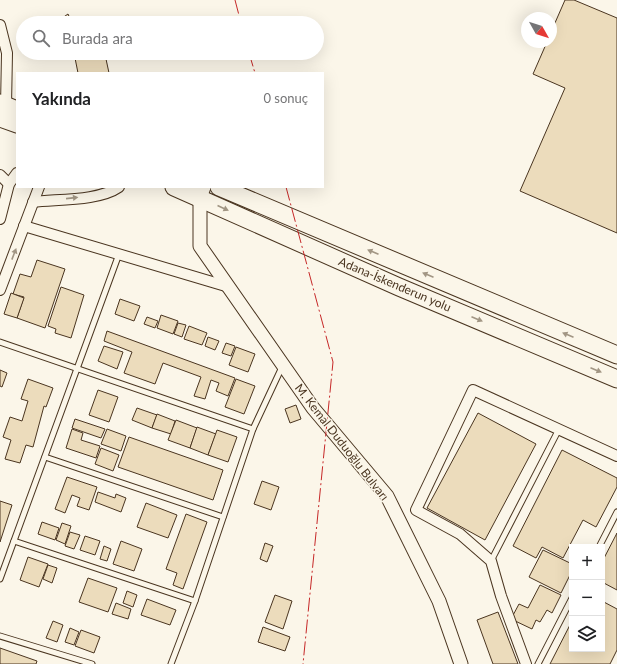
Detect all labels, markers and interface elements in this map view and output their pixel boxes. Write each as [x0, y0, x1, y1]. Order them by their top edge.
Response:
north arrow [521, 12, 557, 48]
search box [16, 16, 324, 60]
icon: search [30, 27, 52, 49]
text: Burada ara [62, 29, 133, 47]
text: Yakında [32, 88, 91, 109]
text: 0 sonuç [263, 90, 308, 106]
one-way arrow [66, 195, 78, 201]
one-way arrow [217, 205, 229, 211]
one-way arrow [11, 247, 17, 259]
one-way arrow [367, 248, 379, 254]
street label: Adana-İskenderun yolu [336, 253, 454, 315]
one-way arrow [423, 272, 434, 278]
one-way arrow [471, 316, 482, 322]
one-way arrow [562, 331, 574, 337]
one-way arrow [591, 367, 602, 373]
street label: M. Kemal Duduoğlu Bulvarı [292, 381, 392, 503]
map controls [569, 544, 605, 652]
button: + [569, 544, 605, 580]
button: − [569, 580, 605, 616]
button: layers [569, 616, 605, 652]

